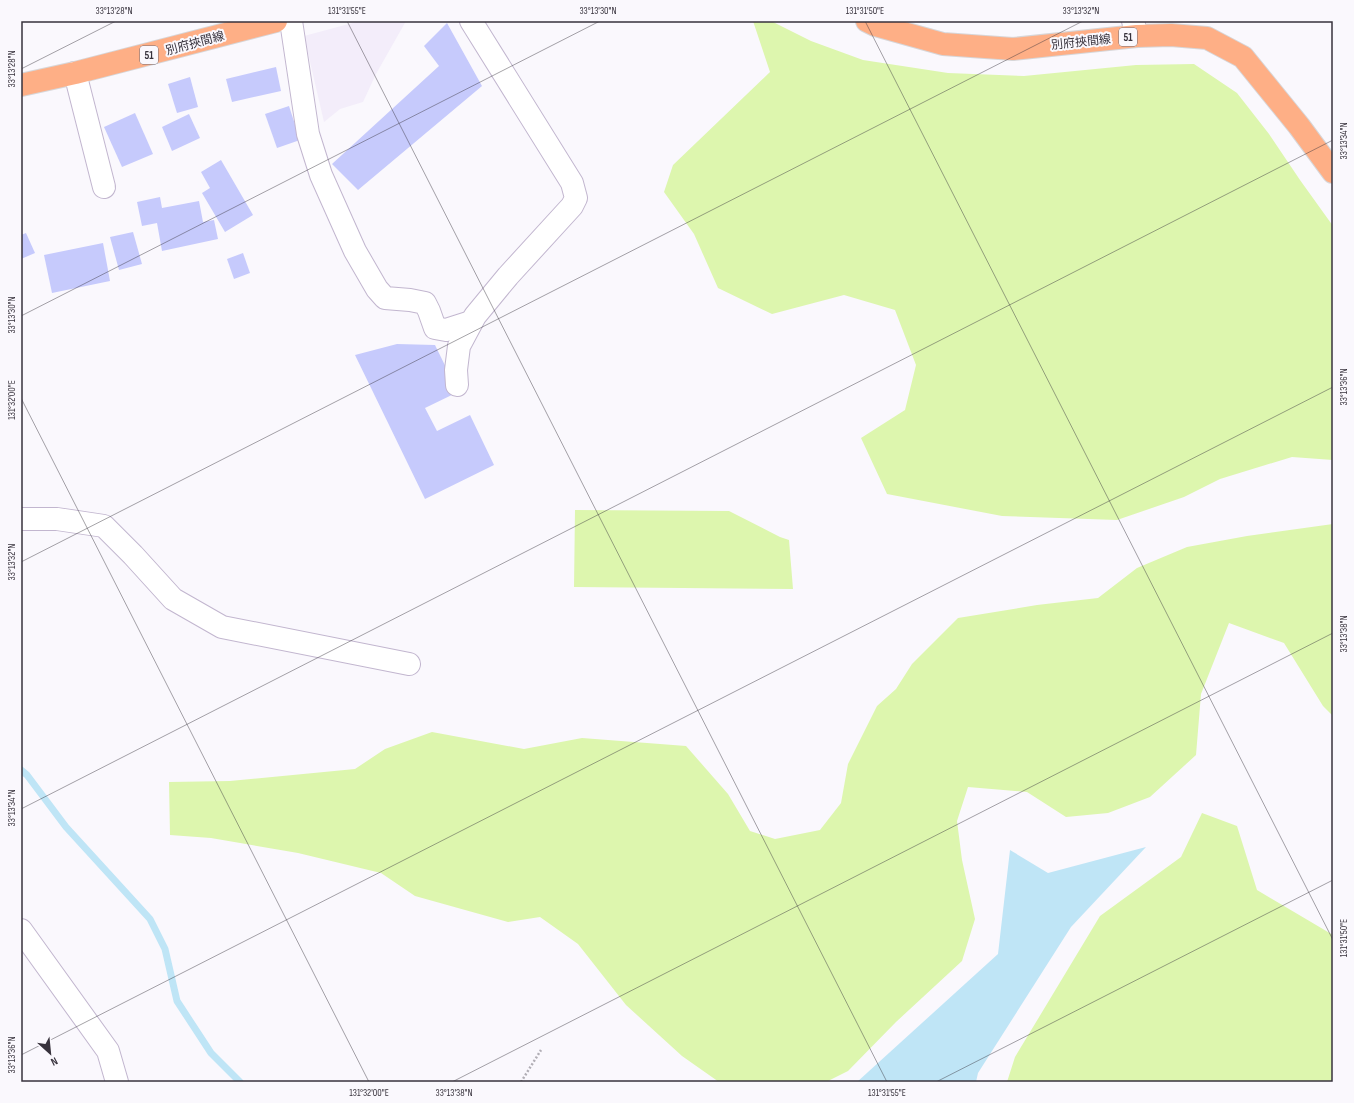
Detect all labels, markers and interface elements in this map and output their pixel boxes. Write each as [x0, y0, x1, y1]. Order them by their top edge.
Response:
text: 33°13'28"N [95, 5, 133, 17]
text: 131°31'55"E [328, 5, 366, 17]
text: 33°13'30"N [579, 5, 617, 17]
text: 131°31'50"E [846, 5, 884, 17]
text: 33°13'32"N [1063, 5, 1099, 17]
street label: 別府挾間線 [164, 28, 226, 58]
road number: 51 [1119, 28, 1137, 46]
street label: 別府挾間線 [1050, 32, 1112, 53]
road number: 51 [140, 46, 158, 64]
text: 33°13'28"N [6, 50, 18, 88]
text: 33°13'34"N [1338, 123, 1350, 159]
text: 33°13'30"N [6, 296, 18, 334]
text: 33°13'36"N [1338, 368, 1350, 406]
text: 131°32'00"E [6, 380, 18, 420]
text: 33°13'32"N [6, 544, 18, 580]
text: 33°13'38"N [1338, 615, 1350, 653]
text: 33°13'34"N [6, 790, 18, 826]
text: 131°31'50"E [1338, 919, 1350, 957]
north arrow [30, 1033, 70, 1073]
text: 33°13'36"N [6, 1036, 18, 1074]
text: N [49, 1054, 60, 1069]
text: 131°32'00"E [349, 1087, 389, 1099]
text: 33°13'38"N [435, 1087, 473, 1099]
text: 131°31'55"E [868, 1087, 906, 1099]

